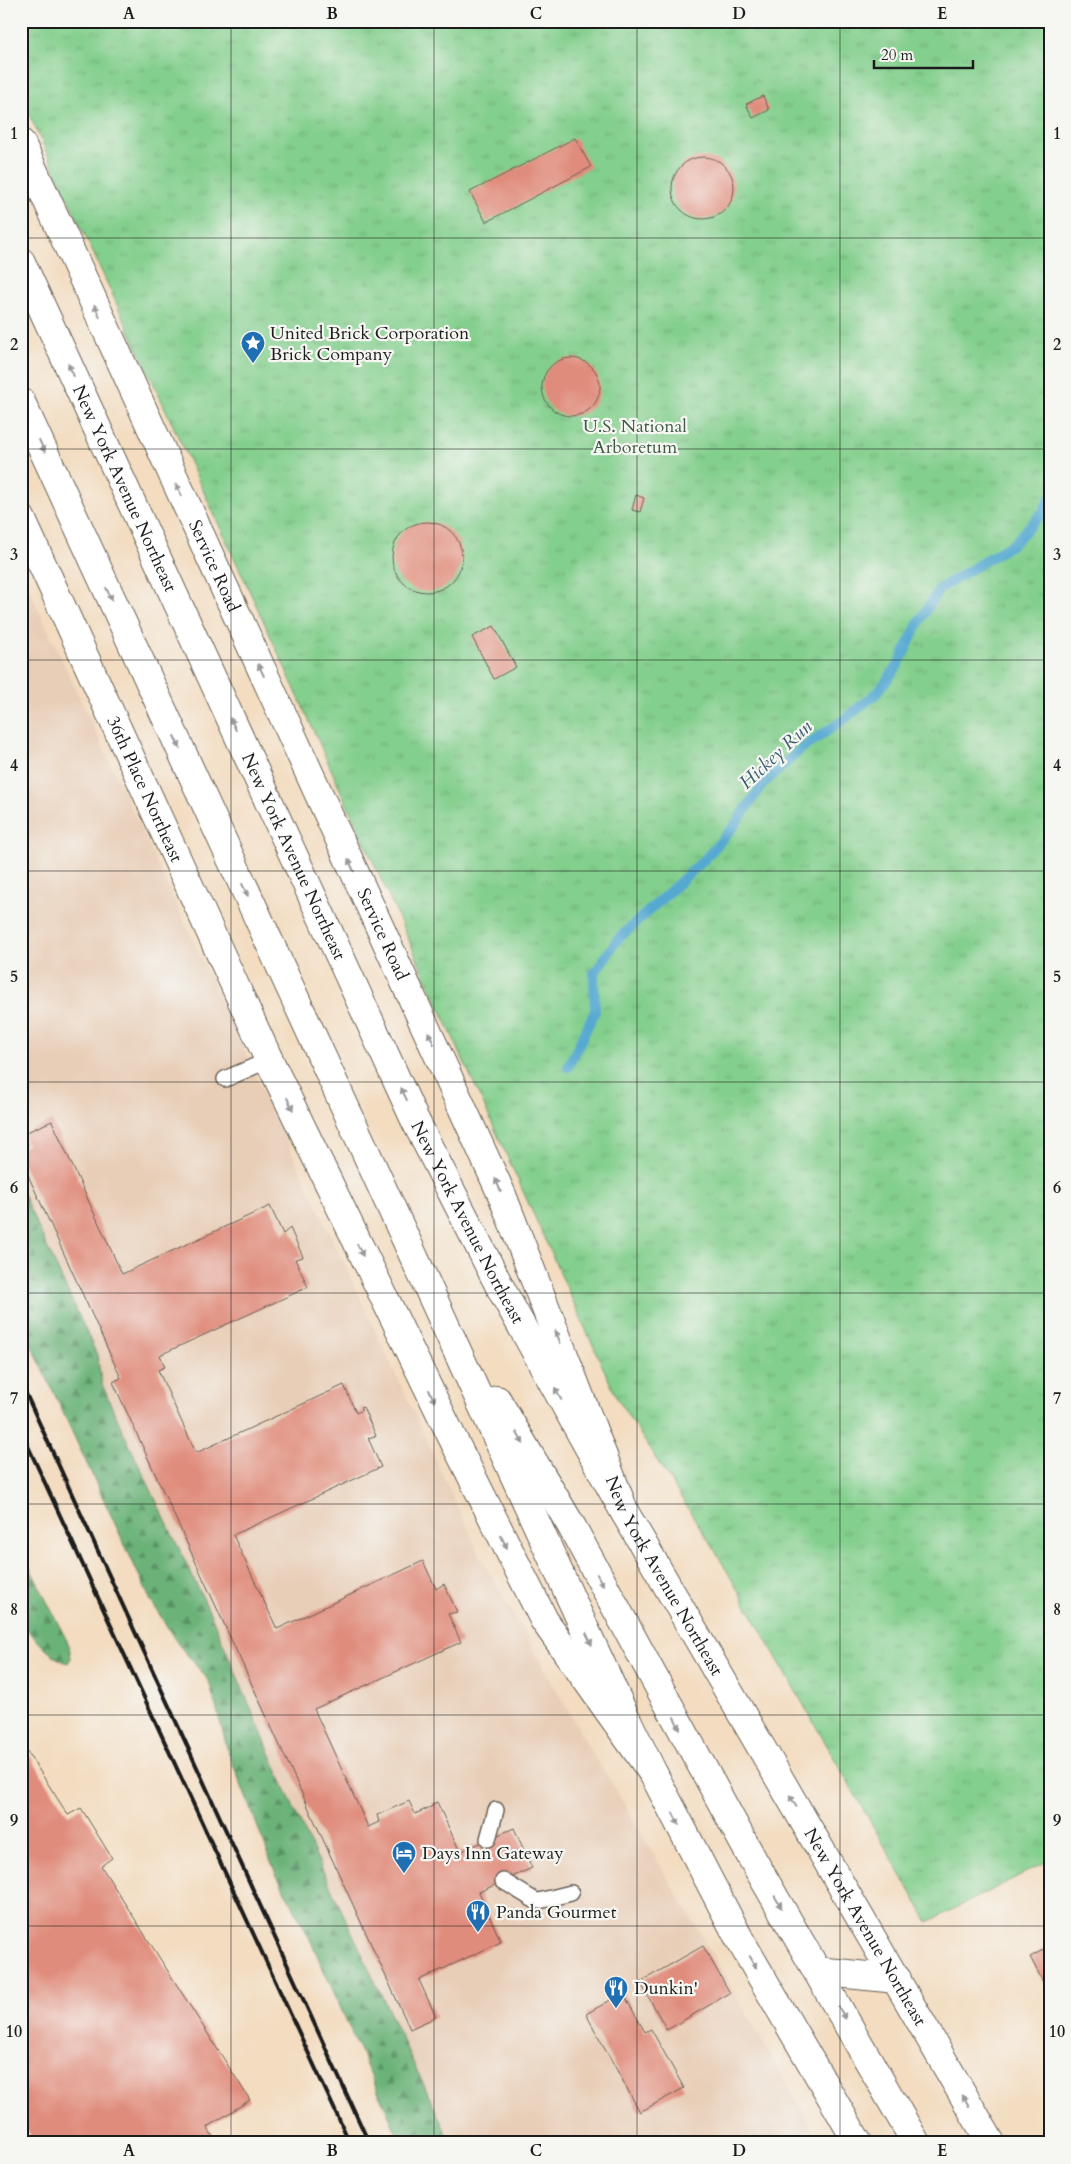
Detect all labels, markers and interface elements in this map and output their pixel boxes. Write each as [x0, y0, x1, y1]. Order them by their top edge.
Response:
text: A [123, 3, 135, 25]
text: B [326, 3, 338, 25]
text: C [530, 3, 542, 25]
text: D [732, 3, 746, 25]
text: E [937, 3, 947, 25]
scale bar [874, 38, 972, 70]
text: 20 m [881, 45, 913, 65]
text: 1 [10, 123, 18, 145]
text: 1 [1053, 123, 1061, 145]
one-way arrow [93, 304, 101, 318]
place label: United Brick Corporation Brick Company [270, 321, 470, 367]
place icon: United Brick Corporation Brick Company [240, 330, 266, 364]
text: 2 [10, 334, 18, 356]
text: 2 [1053, 334, 1061, 356]
one-way arrow [66, 363, 74, 377]
street label: New York Avenue Northeast [66, 381, 183, 596]
park label: U.S. National Arboretum [583, 414, 687, 460]
one-way arrow [38, 439, 46, 453]
one-way arrow [175, 483, 183, 497]
street label: Service Road [182, 516, 246, 617]
text: 3 [10, 544, 18, 566]
text: 3 [1053, 544, 1061, 566]
one-way arrow [106, 587, 114, 601]
one-way arrow [257, 663, 265, 677]
street label: 36th Place Northeast [100, 712, 189, 867]
water label: Hickey Run [734, 714, 818, 795]
one-way arrow [229, 717, 237, 731]
one-way arrow [174, 735, 182, 749]
street label: New York Avenue Northeast [235, 749, 352, 964]
text: 4 [10, 755, 18, 777]
text: 4 [1053, 755, 1061, 777]
one-way arrow [347, 858, 355, 872]
one-way arrow [241, 882, 249, 897]
street label: Service Road [351, 884, 415, 985]
text: 5 [10, 966, 18, 988]
text: 5 [1053, 966, 1061, 988]
one-way arrow [426, 1031, 434, 1045]
one-way arrow [399, 1087, 407, 1101]
one-way arrow [286, 1097, 294, 1111]
street label: New York Avenue Northeast [404, 1117, 530, 1329]
text: 6 [10, 1177, 18, 1199]
text: 6 [1053, 1177, 1061, 1199]
one-way arrow [494, 1178, 502, 1192]
one-way arrow [356, 1243, 365, 1258]
one-way arrow [553, 1330, 561, 1344]
one-way arrow [554, 1387, 563, 1401]
text: 7 [10, 1388, 18, 1410]
text: 7 [1053, 1388, 1061, 1410]
one-way arrow [428, 1389, 436, 1404]
one-way arrow [515, 1432, 524, 1445]
street label: New York Avenue Northeast [599, 1472, 729, 1681]
one-way arrow [500, 1535, 508, 1549]
one-way arrow [596, 1572, 604, 1587]
text: 8 [10, 1599, 18, 1621]
text: 8 [1053, 1599, 1061, 1621]
one-way arrow [586, 1632, 594, 1646]
one-way arrow [673, 1716, 682, 1729]
one-way arrow [788, 1795, 797, 1808]
text: 9 [10, 1810, 18, 1832]
text: 9 [1053, 1810, 1061, 1832]
one-way arrow [672, 1812, 680, 1826]
street label: New York Avenue Northeast [798, 1823, 933, 2031]
hotel icon: Days Inn Gateway [391, 1840, 417, 1874]
place label: Days Inn Gateway [422, 1841, 564, 1866]
one-way arrow [773, 1896, 782, 1909]
restaurant icon: Panda Gourmet [465, 1899, 491, 1933]
place label: Panda Gourmet [496, 1900, 617, 1925]
one-way arrow [748, 1956, 757, 1969]
restaurant icon: Dunkin' [603, 1975, 629, 2009]
place label: Dunkin' [634, 1976, 698, 2001]
one-way arrow [837, 2007, 846, 2020]
text: 10 [6, 2021, 22, 2043]
text: 10 [1049, 2021, 1065, 2043]
one-way arrow [962, 2094, 971, 2107]
text: A [123, 2140, 135, 2162]
text: B [326, 2140, 338, 2162]
text: C [530, 2140, 542, 2162]
text: D [732, 2140, 746, 2162]
text: E [937, 2140, 947, 2162]

